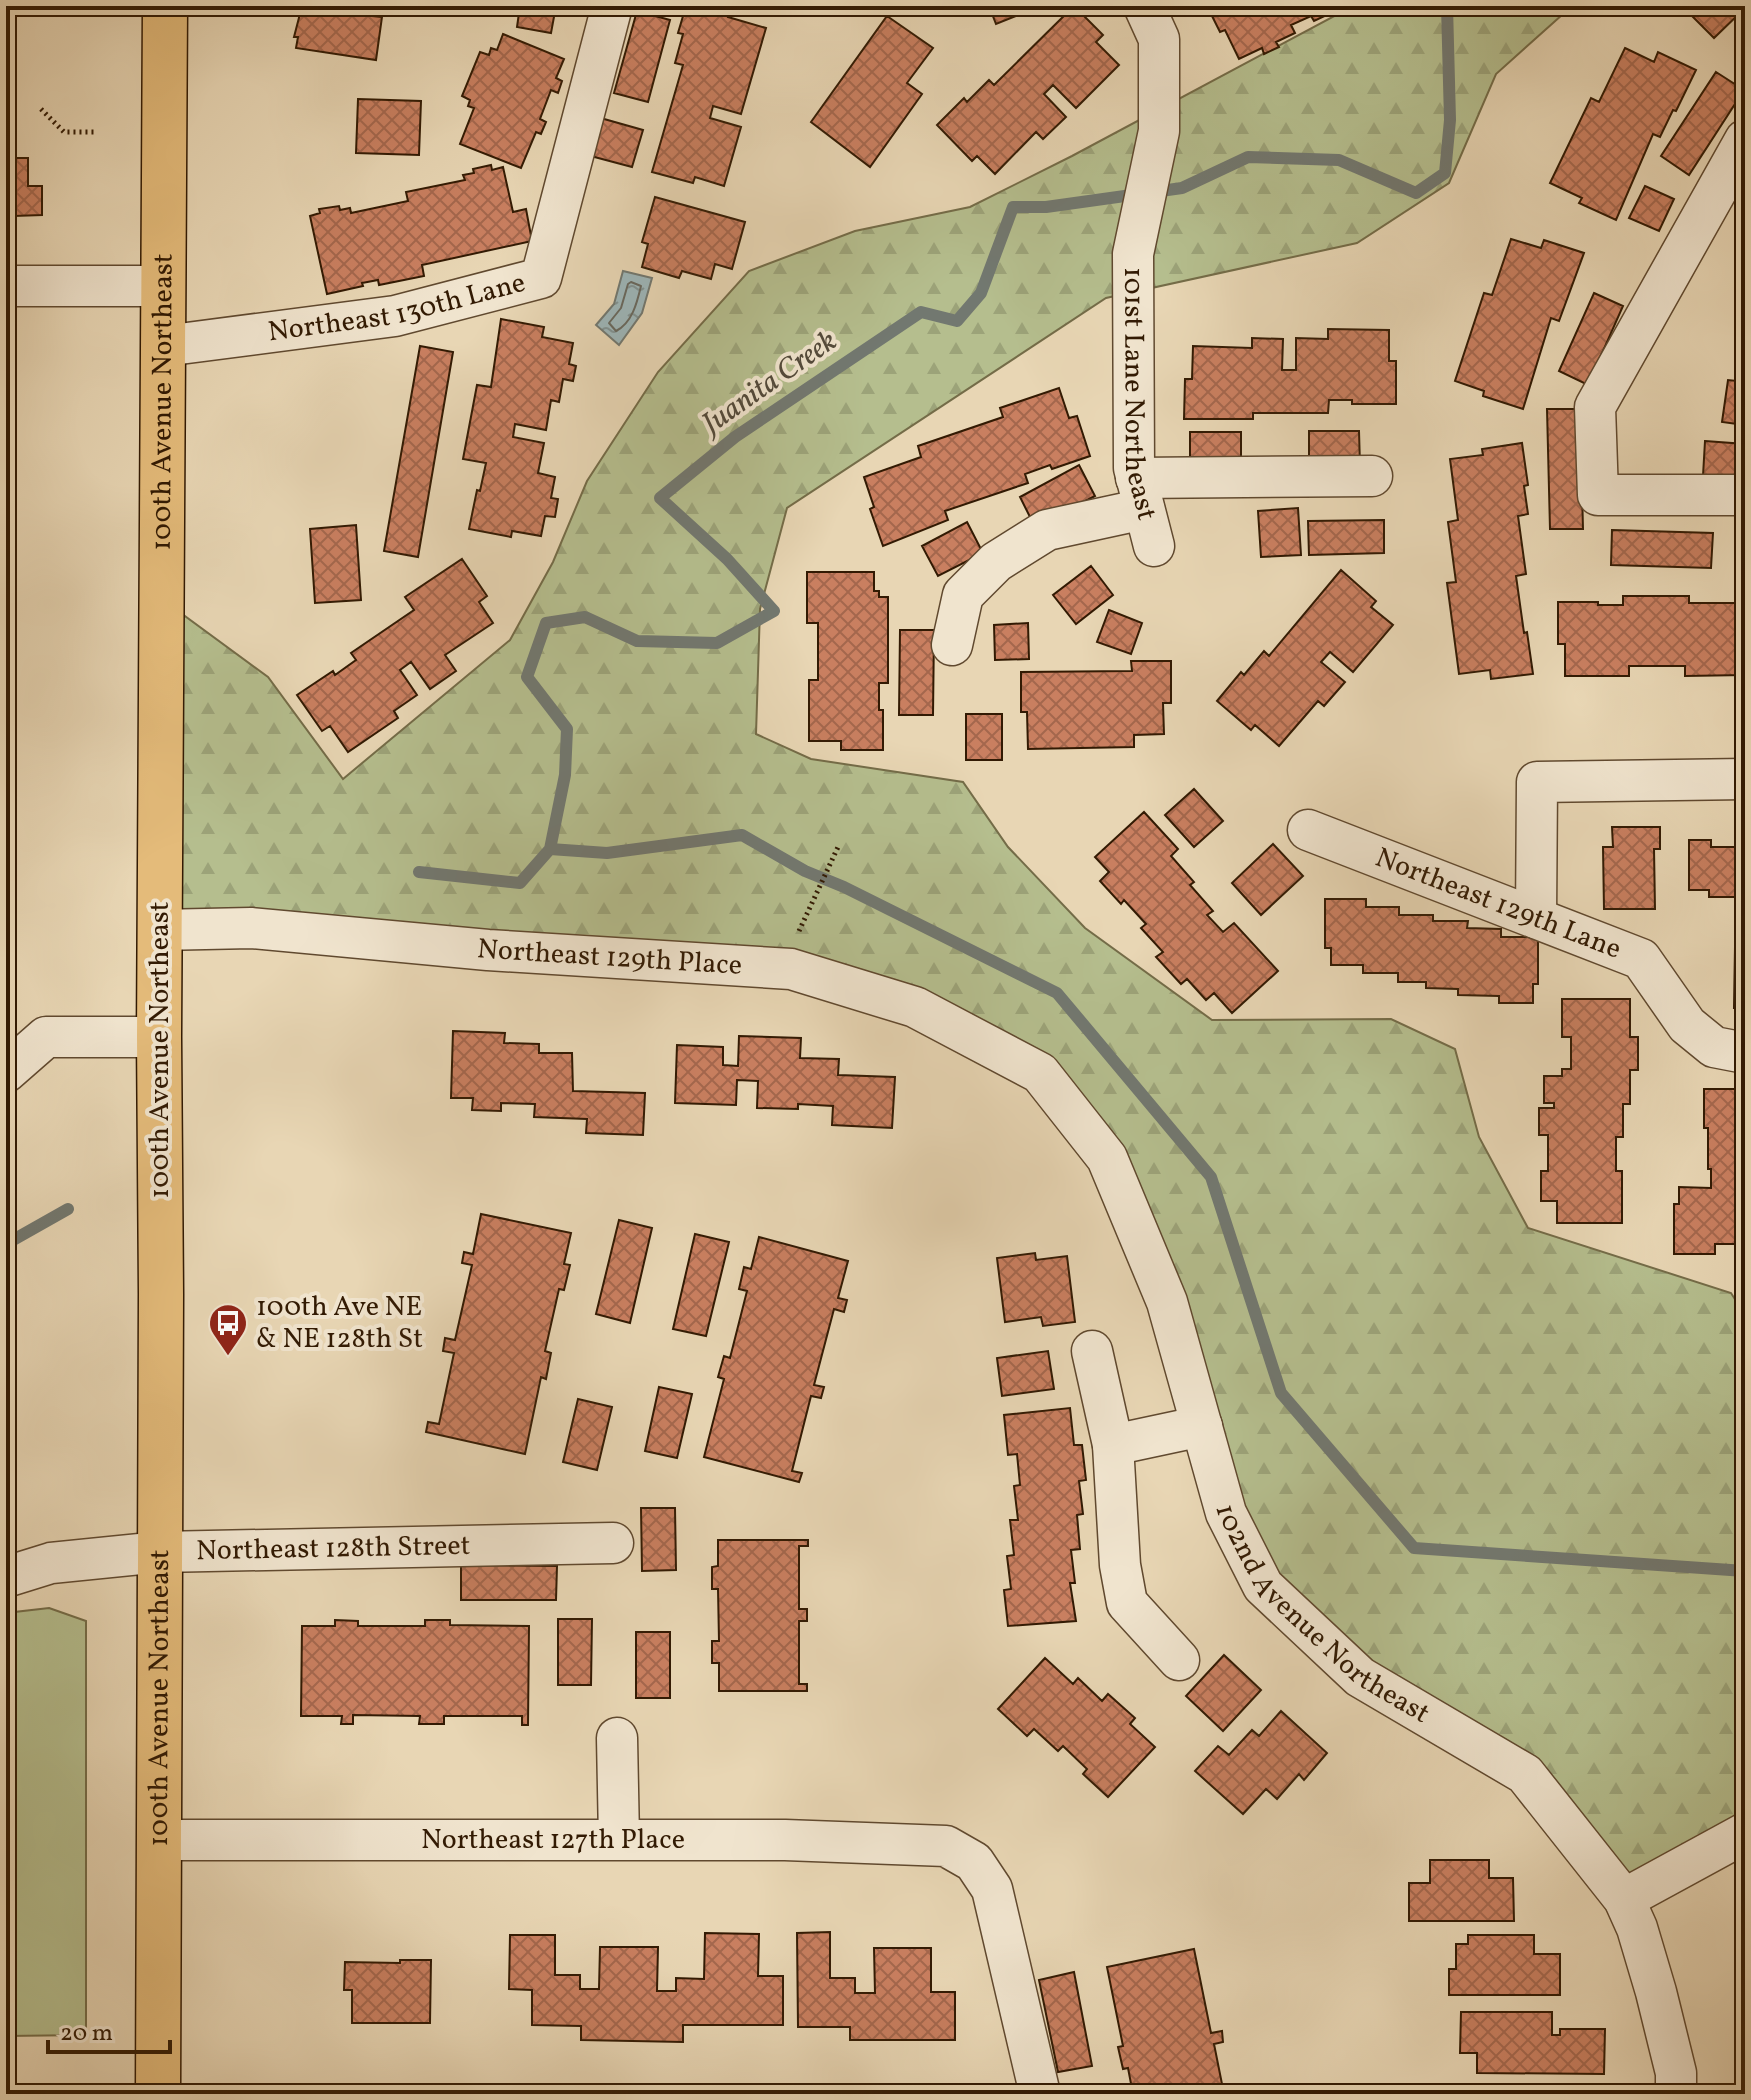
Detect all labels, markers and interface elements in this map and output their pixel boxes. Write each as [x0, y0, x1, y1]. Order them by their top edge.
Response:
street label: 100th Avenue Northeast [142, 253, 183, 551]
street label: Northeast 130th Lane [266, 263, 530, 352]
street label: 101st Lane Northeast [1114, 267, 1166, 524]
water label: Juanita Creek [692, 321, 846, 447]
street label: Northeast 129th Lane [1370, 838, 1627, 969]
street label: 100th Avenue Northeast [141, 901, 180, 1199]
street label: Northeast 129th Place [476, 930, 743, 985]
place label: 100th Ave NE & NE 128th St [256, 1288, 423, 1359]
bus stop icon: 100th Ave NE & NE 128th St [207, 1302, 249, 1357]
street label: 102nd Avenue Northeast [1205, 1499, 1437, 1733]
street label: Northeast 128th Street [196, 1526, 471, 1571]
street label: 100th Avenue Northeast [139, 1549, 180, 1847]
street label: Northeast 127th Place [421, 1821, 685, 1860]
scale bar [48, 2004, 170, 2054]
text: 20 m [60, 2017, 113, 2051]

